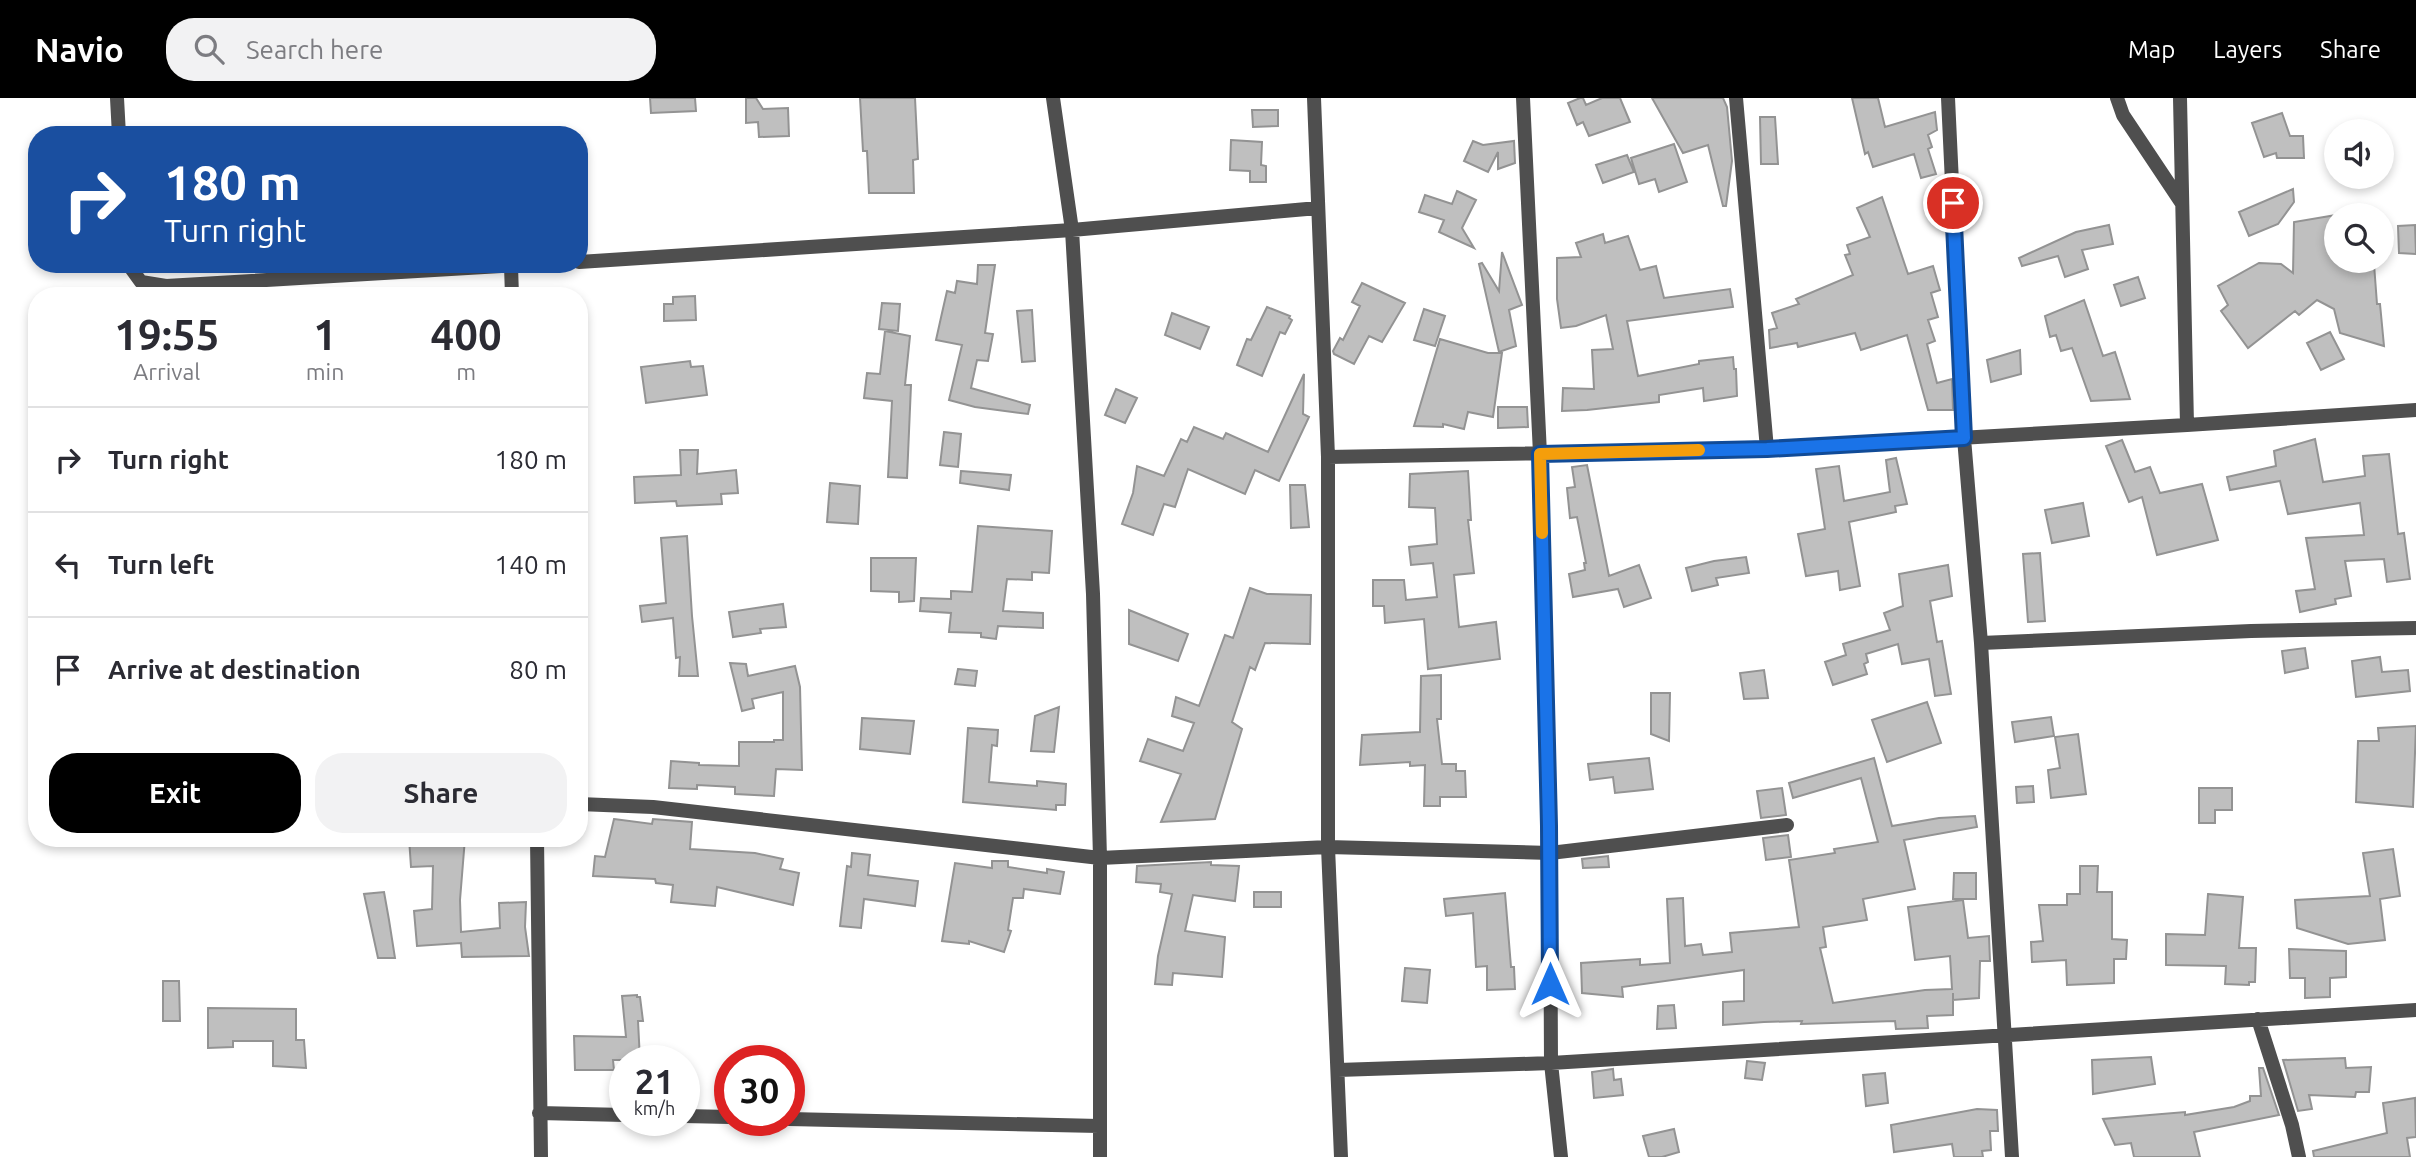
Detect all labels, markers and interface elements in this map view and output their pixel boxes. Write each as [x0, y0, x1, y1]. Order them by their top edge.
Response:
search box [166, 18, 656, 81]
icon: search [190, 30, 228, 68]
text: Navio [35, 31, 124, 68]
text: Search here [246, 35, 383, 64]
text: Map [2128, 36, 2175, 63]
text: Layers [2213, 36, 2282, 63]
text: Share [2320, 36, 2381, 63]
map controls [2324, 119, 2394, 273]
button: sound [2324, 119, 2394, 189]
icon: right [49, 154, 140, 245]
text: 180 m [164, 154, 301, 209]
pin [1923, 173, 1983, 233]
icon: arrive [1934, 184, 1972, 222]
button: search [2324, 203, 2394, 273]
text: Turn right [164, 212, 306, 248]
text: 19:55 [114, 311, 219, 358]
text: 1 [313, 311, 337, 358]
text: 400 [431, 311, 502, 358]
text: Arrival [133, 359, 200, 384]
text: min [306, 359, 344, 384]
text: m [456, 359, 476, 384]
icon: right [49, 441, 87, 479]
text: Turn right [108, 445, 229, 474]
text: 180 m [495, 445, 567, 474]
icon: left [49, 546, 87, 584]
text: Turn left [108, 550, 214, 579]
text: 140 m [495, 550, 567, 579]
icon: arrive [49, 651, 87, 689]
text: Arrive at destination [108, 655, 361, 684]
text: 80 m [509, 655, 567, 684]
button: Exit [49, 753, 301, 833]
button: Share [315, 753, 567, 833]
position arrow [1513, 947, 1587, 1021]
speed limit sign: 30 [714, 1045, 805, 1136]
text: 21 [635, 1061, 674, 1101]
text: km/h [634, 1098, 675, 1118]

